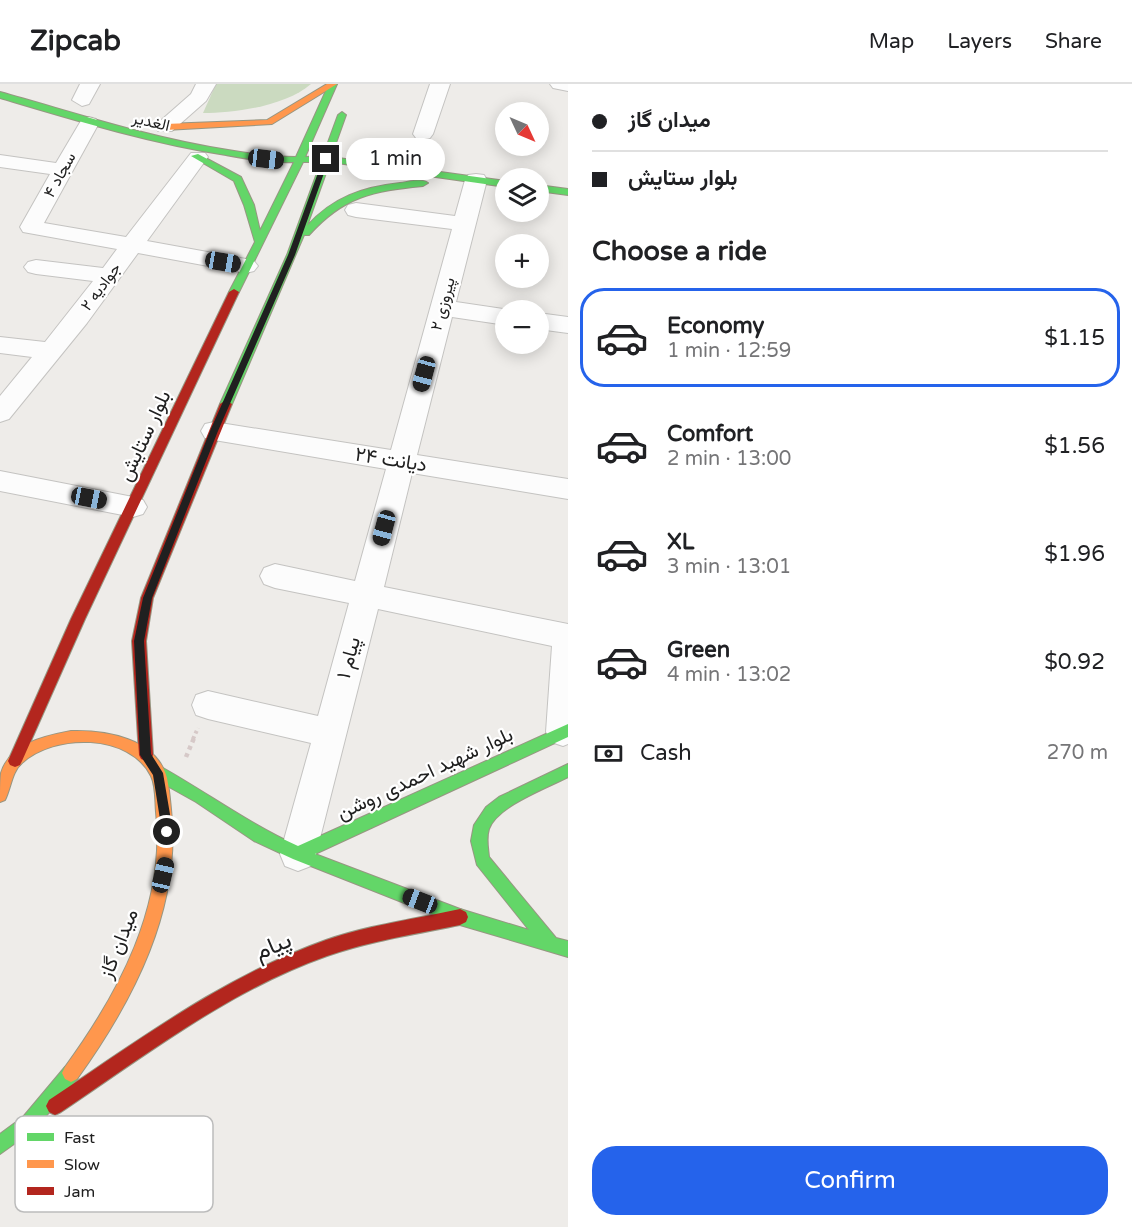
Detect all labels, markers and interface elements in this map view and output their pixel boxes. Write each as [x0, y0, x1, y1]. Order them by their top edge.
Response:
text: Zipcab [30, 24, 121, 58]
text: Map [869, 29, 914, 54]
text: Layers [947, 29, 1012, 54]
text: Share [1045, 29, 1102, 54]
north arrow [495, 102, 549, 156]
map controls [495, 102, 549, 354]
text: میدان گاز [628, 107, 711, 133]
street label: الغدیر [129, 108, 172, 136]
callout: 1 min [347, 138, 446, 180]
route end [312, 145, 339, 172]
text: 1 min [369, 147, 422, 171]
car [247, 148, 285, 170]
street label: سجاد ۴ [39, 149, 81, 201]
text: بلوار ستایش [628, 165, 738, 191]
button: layers [495, 168, 549, 222]
button: + [495, 234, 549, 288]
text: Choose a ride [592, 235, 767, 268]
car [204, 250, 242, 274]
street label: جوادیه ۲ [76, 259, 126, 315]
street label: پیروزی ۲ [426, 275, 461, 333]
button: − [495, 300, 549, 354]
icon: car [595, 311, 649, 365]
text: Economy [667, 313, 764, 339]
text: $1.15 [1044, 325, 1105, 351]
text: 1 min · 12:59 [667, 339, 791, 363]
car [411, 354, 437, 394]
street label: بلوار ستایش [114, 387, 176, 485]
icon: car [595, 419, 649, 473]
text: Comfort [667, 421, 753, 447]
text: $1.56 [1044, 433, 1105, 459]
street label: دیانت ۲۴ [353, 442, 429, 478]
text: 2 min · 13:00 [667, 447, 791, 471]
car [70, 486, 108, 510]
car [371, 508, 397, 548]
icon: car [595, 527, 649, 581]
text: XL [667, 529, 694, 555]
text: $1.96 [1044, 541, 1105, 567]
text: 3 min · 13:01 [667, 555, 791, 579]
street label: پیام ۱ [332, 634, 367, 682]
icon: car [595, 635, 649, 689]
text: Green [667, 637, 730, 663]
text: $0.92 [1044, 649, 1105, 675]
text: 4 min · 13:02 [667, 663, 791, 687]
street label: بلوار شهید احمدی روشن [333, 723, 517, 825]
icon: cash [592, 737, 625, 770]
text: Cash [640, 740, 692, 766]
text: 270 m [1047, 741, 1108, 765]
route start [153, 818, 180, 845]
car [150, 855, 176, 895]
car [400, 886, 440, 916]
street label: میدان گاز [94, 906, 144, 983]
street label: پیام [250, 925, 296, 968]
legend [15, 1116, 213, 1212]
text: Fast [64, 1128, 95, 1148]
button: Confirm [592, 1146, 1108, 1215]
text: Slow [64, 1155, 100, 1175]
text: Jam [64, 1182, 95, 1202]

